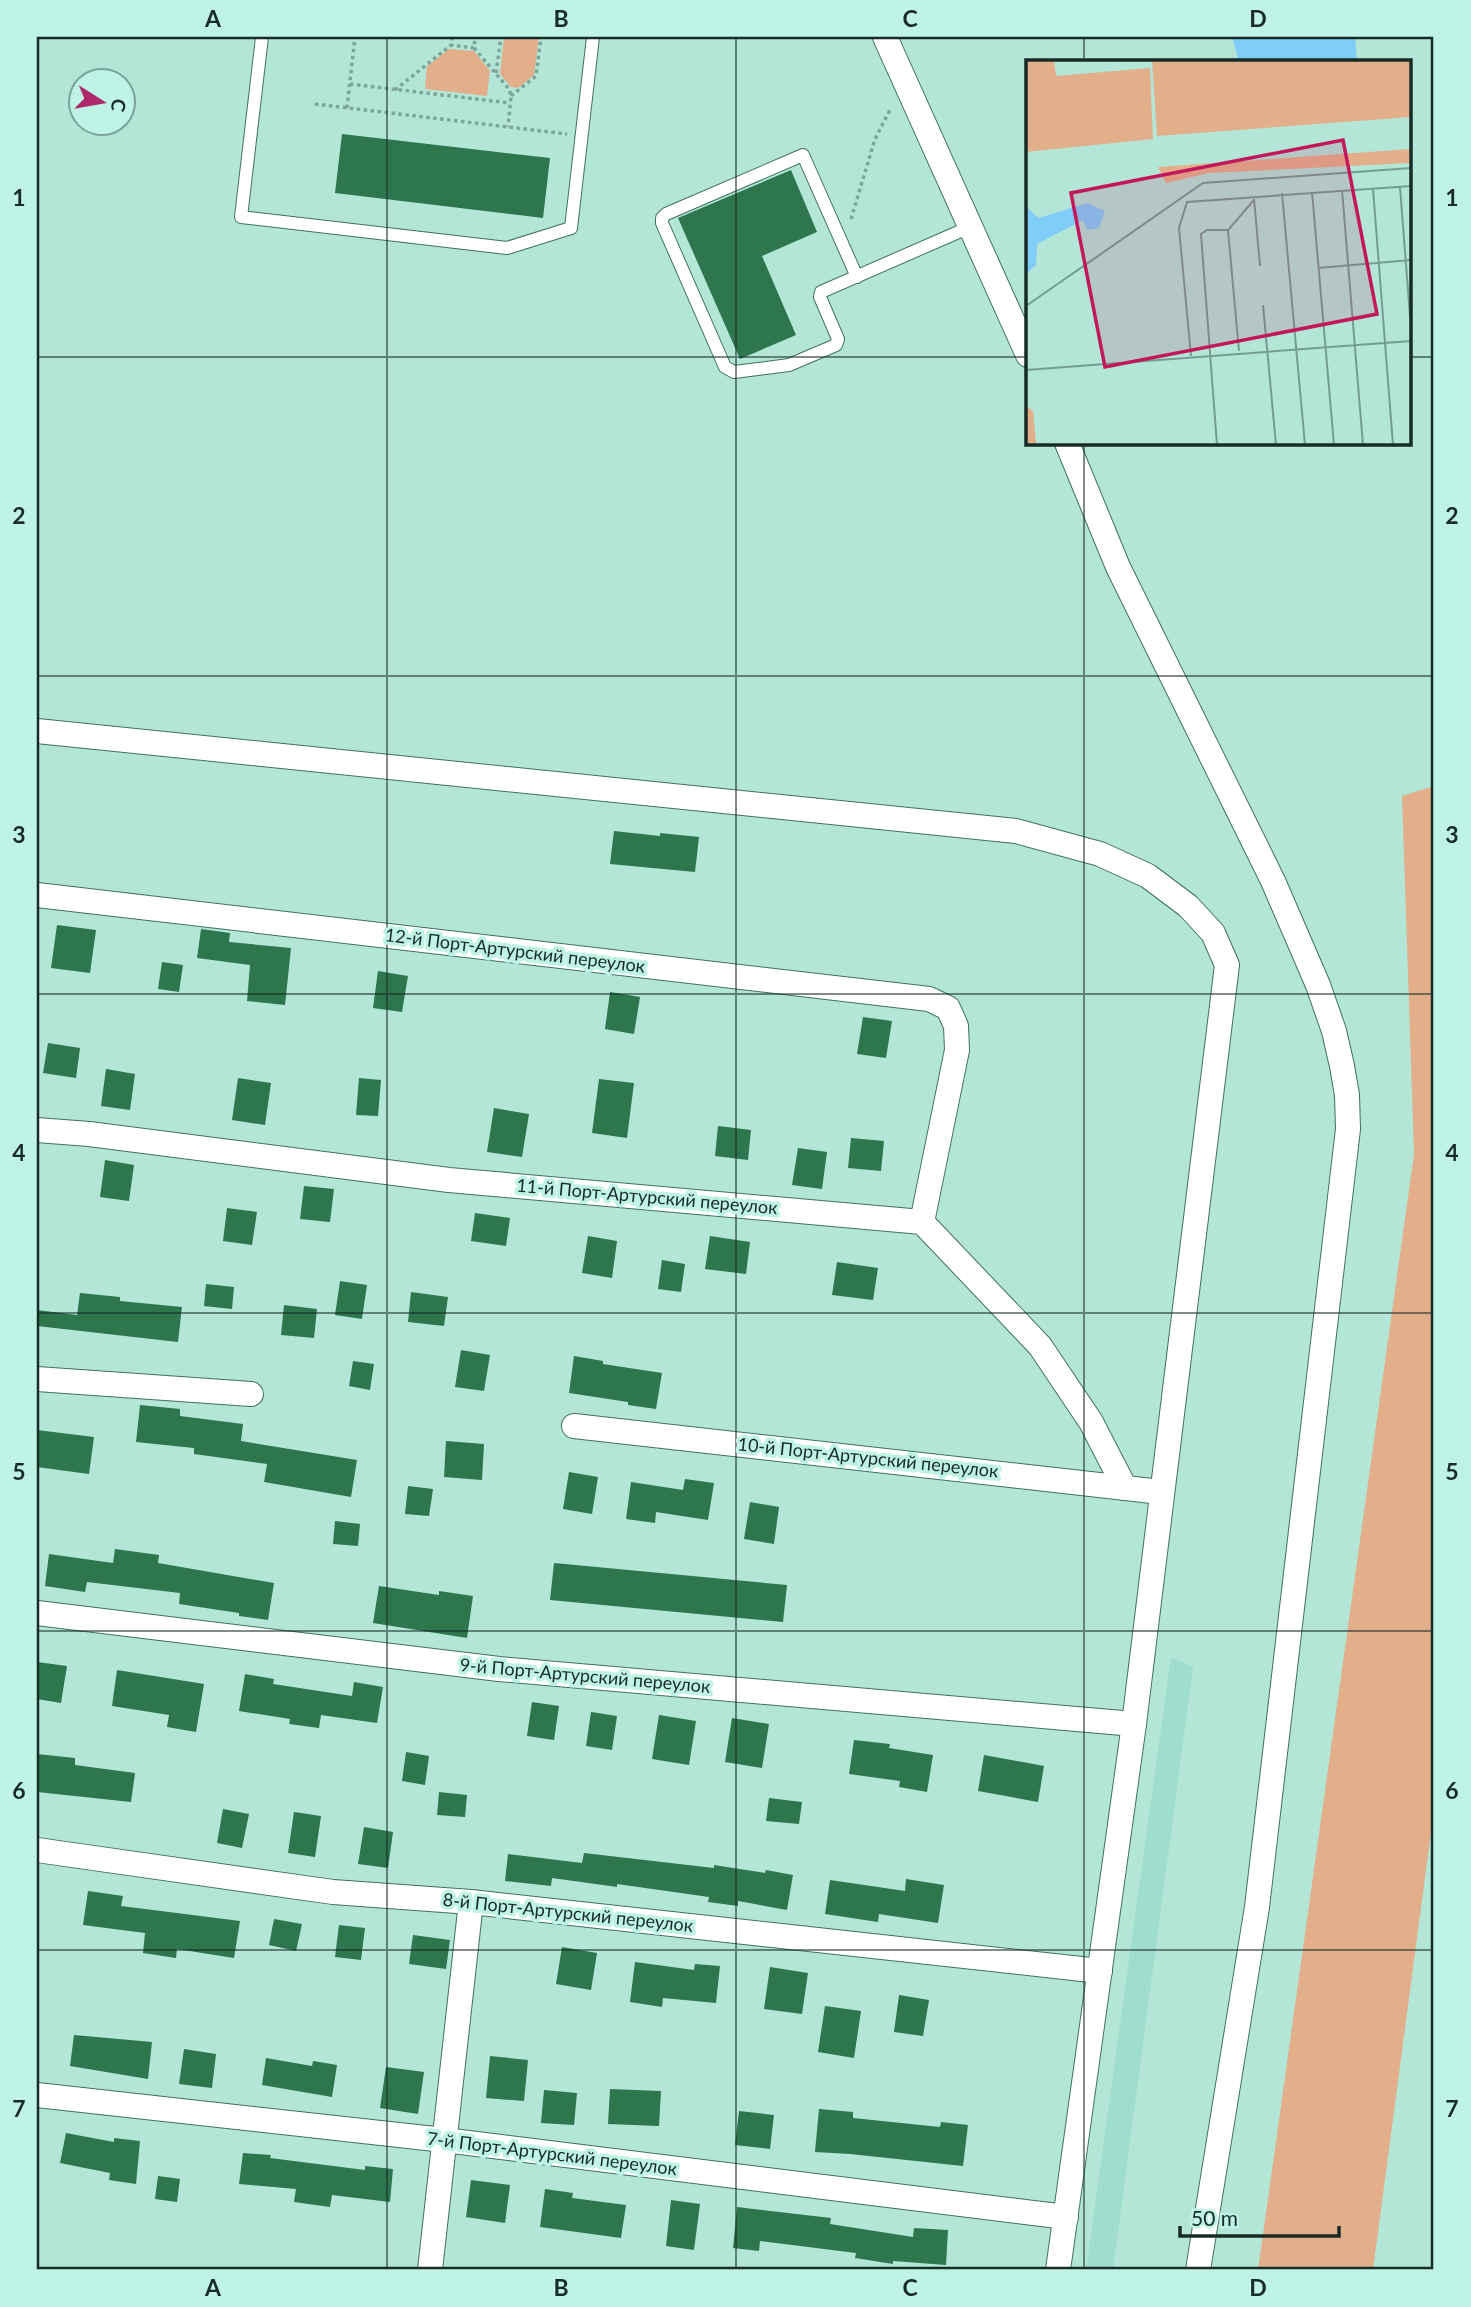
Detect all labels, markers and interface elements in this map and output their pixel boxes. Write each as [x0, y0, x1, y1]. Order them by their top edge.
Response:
text: A [204, 4, 222, 32]
text: B [553, 4, 569, 32]
text: C [902, 4, 918, 32]
text: D [1249, 4, 1267, 32]
inset map [1026, 60, 1412, 444]
north arrow [66, 66, 136, 136]
text: С [107, 97, 132, 114]
text: 1 [12, 183, 26, 211]
text: 1 [1445, 183, 1459, 211]
text: 2 [12, 501, 26, 529]
text: 2 [1445, 501, 1459, 529]
text: 3 [12, 820, 26, 848]
text: 3 [1445, 820, 1459, 848]
street label: 12-й Порт-Артурский переулок [384, 923, 647, 977]
text: 4 [12, 1138, 26, 1166]
text: 4 [1445, 1138, 1459, 1166]
street label: 11-й Порт-Артурский переулок [516, 1174, 779, 1218]
street label: 10-й Порт-Артурский переулок [737, 1432, 1000, 1482]
text: 5 [12, 1457, 26, 1485]
text: 5 [1445, 1457, 1459, 1485]
street label: 9-й Порт-Артурский переулок [459, 1653, 712, 1697]
text: 6 [12, 1776, 26, 1804]
text: 6 [1445, 1776, 1459, 1804]
street label: 8-й Порт-Артурский переулок [442, 1888, 695, 1936]
text: 7 [12, 2094, 26, 2122]
text: 7 [1445, 2094, 1459, 2122]
street label: 7-й Порт-Артурский переулок [426, 2127, 679, 2179]
scale bar [1180, 2195, 1340, 2239]
text: 50 m [1191, 2205, 1238, 2230]
text: A [204, 2273, 222, 2301]
text: B [553, 2273, 569, 2301]
text: C [902, 2273, 918, 2301]
text: D [1249, 2273, 1267, 2301]

